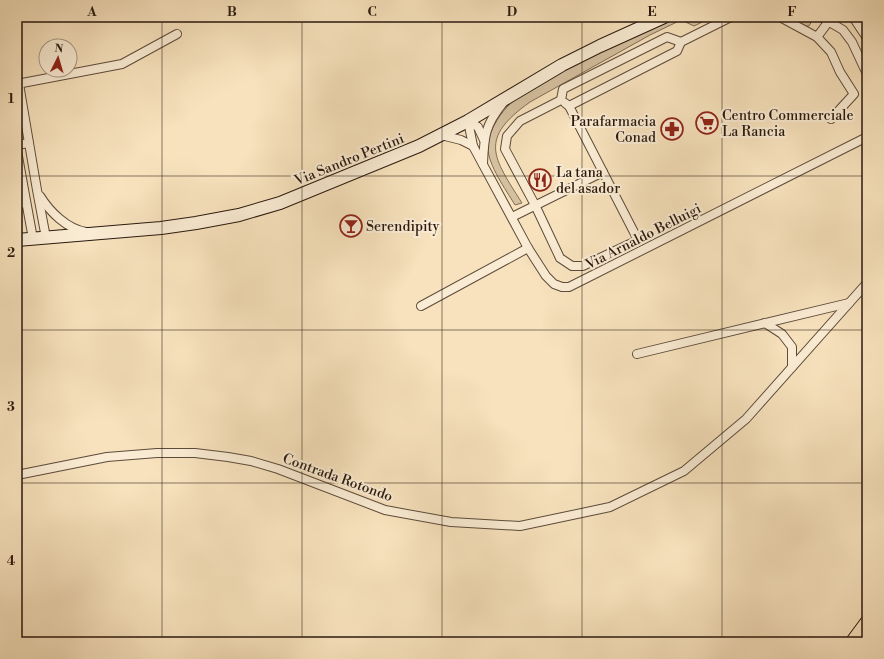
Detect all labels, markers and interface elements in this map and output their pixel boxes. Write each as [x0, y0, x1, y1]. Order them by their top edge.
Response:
text: A [86, 4, 97, 20]
text: B [227, 4, 237, 20]
text: C [367, 4, 377, 20]
text: D [507, 4, 517, 20]
text: E [647, 4, 657, 20]
text: F [787, 4, 797, 20]
north arrow [38, 38, 78, 78]
text: N [54, 42, 64, 56]
text: 1 [8, 91, 15, 107]
place label: Centro Commerciale La Rancia [722, 107, 854, 141]
supermarket icon: Centro Commerciale La Rancia [694, 110, 720, 136]
place label: Parafarmacia Conad [570, 113, 657, 147]
pharmacy icon: Parafarmacia Conad [659, 116, 685, 142]
street label: Via Sandro Pertini [291, 130, 407, 190]
place label: La tana del asador [556, 164, 620, 198]
restaurant icon: La tana del asador [527, 167, 553, 193]
street label: Via Arnaldo Belluigi [582, 200, 705, 274]
bar icon: Serendipity [338, 213, 364, 239]
place label: Serendipity [366, 218, 440, 236]
text: 2 [7, 245, 15, 261]
text: 3 [7, 399, 15, 415]
street label: Contrada Rotondo [280, 450, 395, 506]
text: 4 [7, 553, 16, 569]

